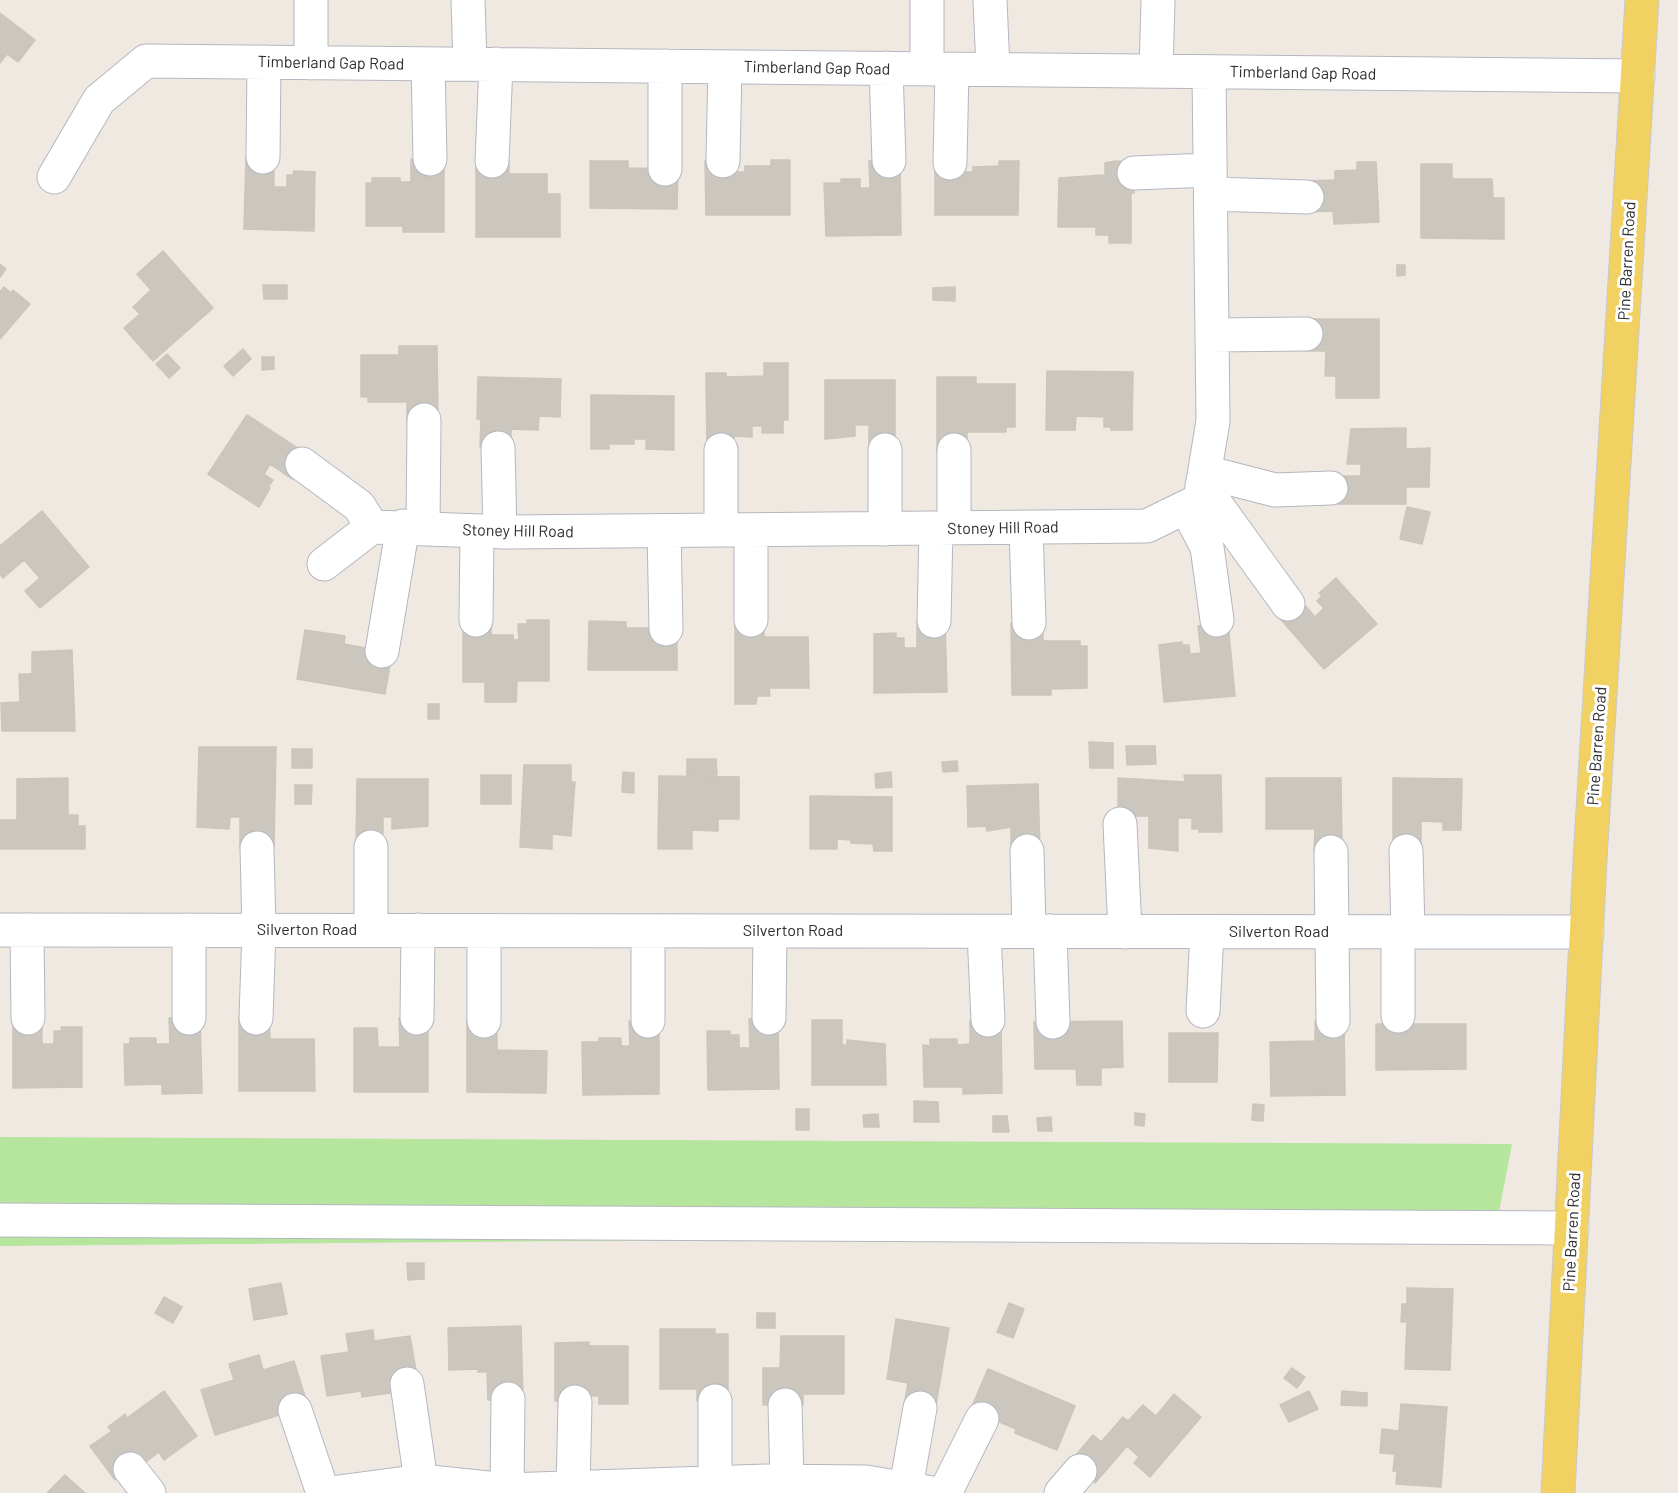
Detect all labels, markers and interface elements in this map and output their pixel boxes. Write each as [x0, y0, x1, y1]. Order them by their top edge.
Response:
street label: Timberland Gap Road [257, 52, 405, 74]
street label: Timberland Gap Road [743, 57, 891, 79]
street label: Timberland Gap Road [1229, 62, 1377, 84]
street label: Pine Barren Road [1614, 201, 1640, 321]
street label: Stoney Hill Road [947, 517, 1059, 539]
street label: Stoney Hill Road [462, 520, 574, 542]
street label: Pine Barren Road [1583, 686, 1611, 806]
street label: Silverton Road [257, 920, 357, 940]
street label: Silverton Road [743, 921, 843, 941]
street label: Silverton Road [1229, 922, 1329, 942]
street label: Pine Barren Road [1559, 1172, 1585, 1292]

